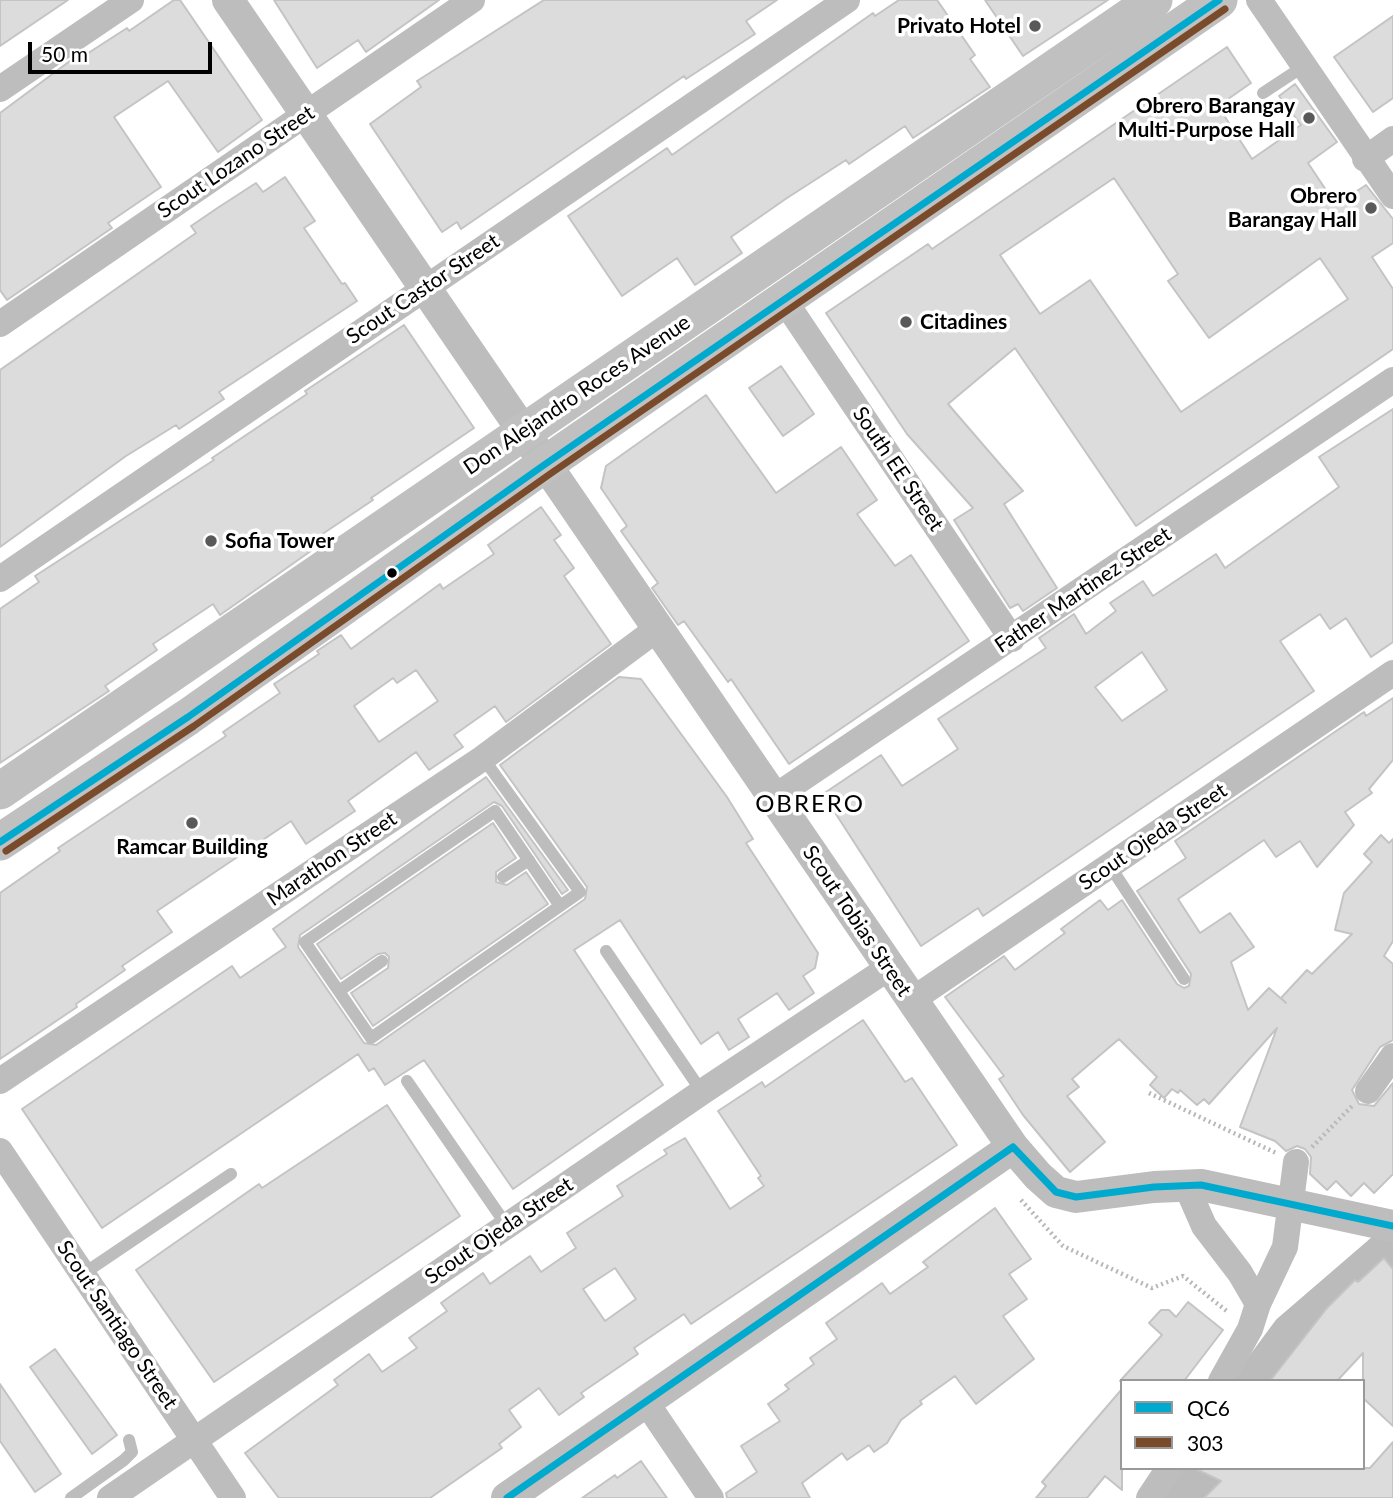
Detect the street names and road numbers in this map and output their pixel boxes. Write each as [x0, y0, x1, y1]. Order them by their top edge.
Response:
street label: Scout Lozano Street [153, 100, 319, 224]
street label: Scout Castor Street [342, 229, 504, 349]
street label: Don Alejandro Roces Avenue [459, 310, 695, 480]
street label: South EE Street [847, 402, 949, 536]
street label: Father Martinez Street [990, 522, 1176, 658]
street label: Scout Ojeda Street [1074, 778, 1232, 896]
street label: Marathon Street [262, 806, 402, 912]
street label: Scout Tobias Street [797, 841, 917, 1001]
street label: Scout Ojeda Street [420, 1172, 578, 1290]
street label: Scout Santiago Street [51, 1236, 183, 1414]

